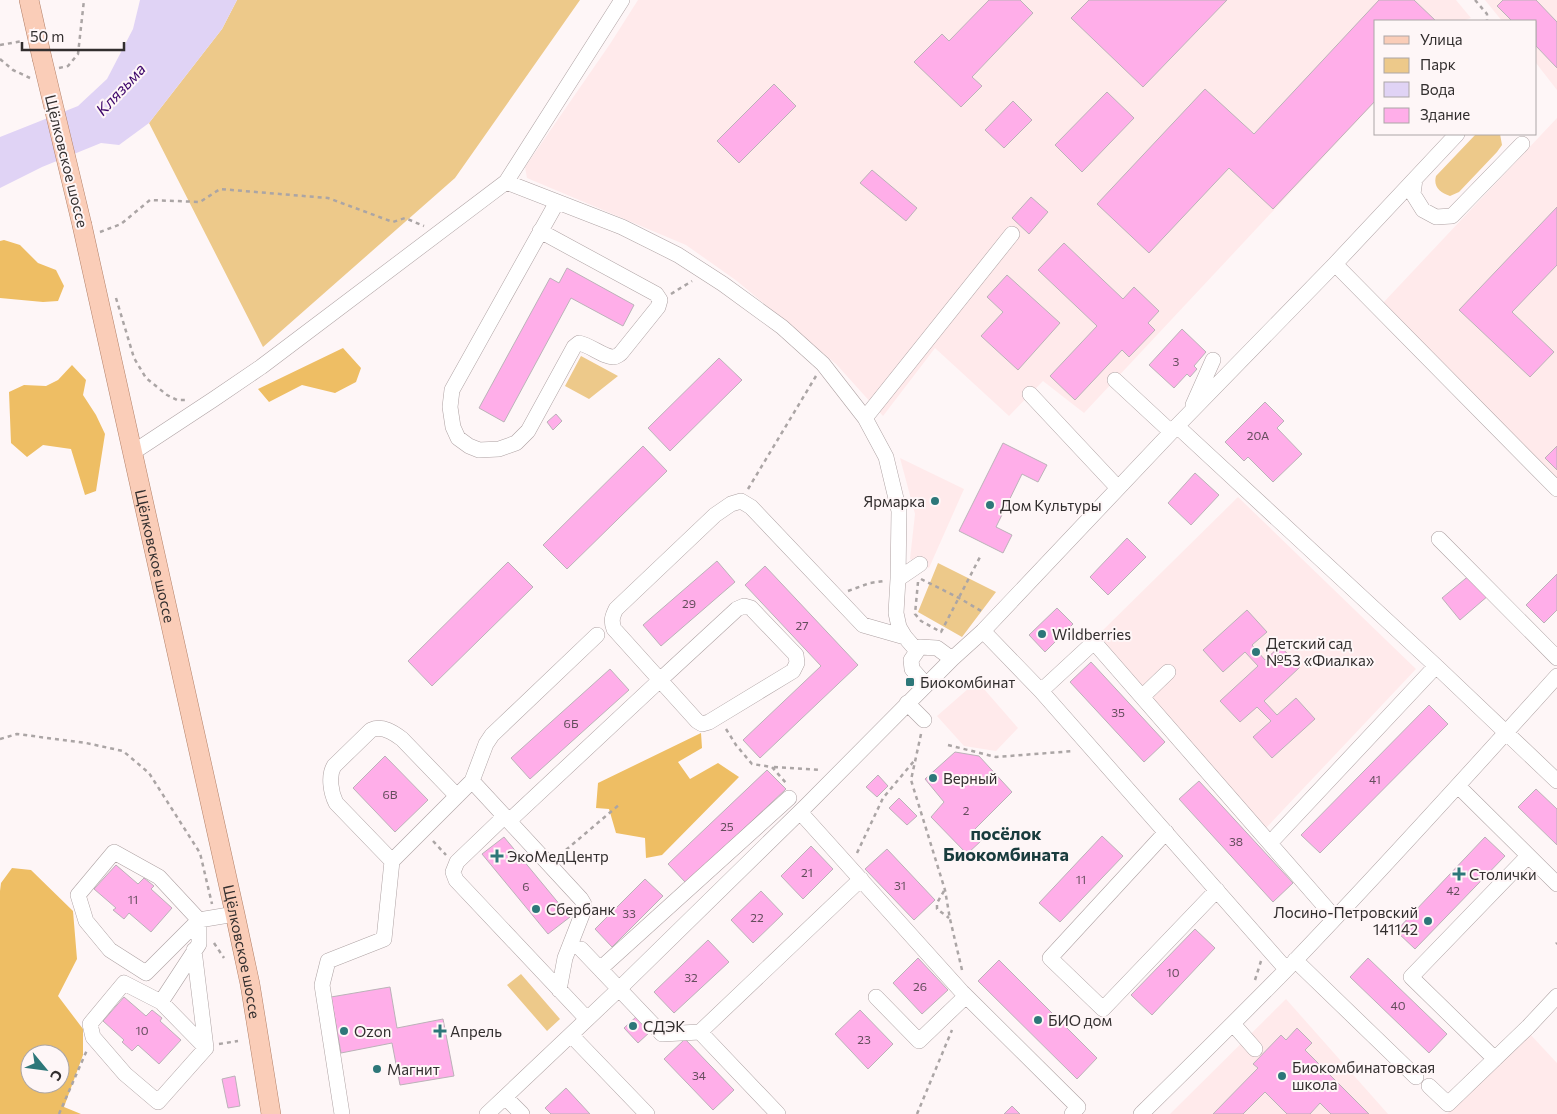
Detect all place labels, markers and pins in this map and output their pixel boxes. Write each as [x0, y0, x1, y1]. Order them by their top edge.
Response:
place label: Ярмарка [863, 492, 925, 510]
marker: Ярмарка [929, 495, 941, 507]
place label: Дом Культуры [1000, 496, 1102, 514]
marker: Дом Культуры [984, 499, 996, 511]
place label: Wildberries [1052, 625, 1131, 643]
marker: Wildberries [1036, 628, 1048, 640]
place label: Детский сад №53 «Фиалка» [1266, 634, 1375, 669]
marker: Детский сад №53 «Фиалка» [1250, 646, 1262, 658]
place label: Биокомбинат [920, 673, 1015, 691]
marker: Биокомбинат [904, 676, 916, 688]
place label: Верный [943, 769, 997, 787]
marker: Верный [927, 772, 939, 784]
place label: ЭкоМедЦентр [507, 847, 609, 865]
marker: ЭкоМедЦентр [491, 850, 503, 862]
place label: Столички [1469, 865, 1537, 883]
marker: Столички [1453, 868, 1465, 880]
place label: Сбербанк [546, 900, 616, 918]
marker: Сбербанк [530, 903, 542, 915]
place label: Лосино-Петровский 141142 [1273, 903, 1418, 938]
marker: Лосино-Петровский 141142 [1422, 915, 1434, 927]
place label: БИО дом [1048, 1011, 1112, 1029]
marker: БИО дом [1032, 1014, 1044, 1026]
place label: СДЭК [643, 1017, 685, 1035]
marker: СДЭК [627, 1020, 639, 1032]
place label: Ozon [354, 1022, 391, 1040]
place label: Апрель [450, 1022, 502, 1040]
marker: Ozon [338, 1025, 350, 1037]
marker: Апрель [434, 1025, 446, 1037]
place label: Биокомбинатовская школа [1292, 1058, 1435, 1093]
place label: Магнит [387, 1060, 440, 1078]
marker: Магнит [371, 1063, 383, 1075]
marker: Биокомбинатовская школа [1276, 1070, 1288, 1082]

